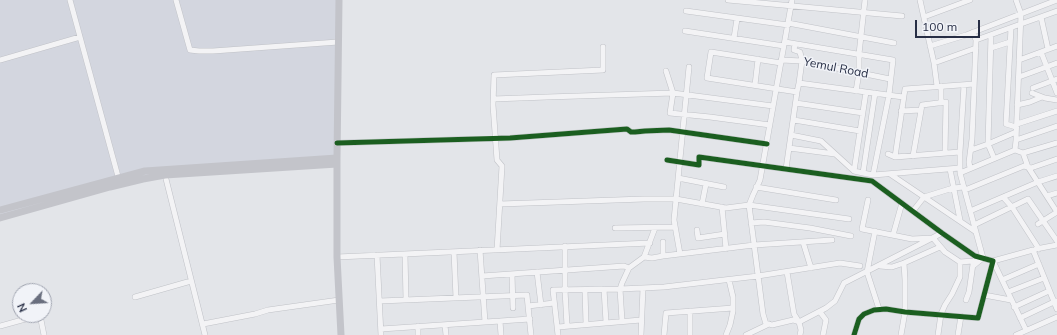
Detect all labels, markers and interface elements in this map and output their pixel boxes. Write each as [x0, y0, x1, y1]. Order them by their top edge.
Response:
scale bar [917, 12, 982, 38]
text: 100 m [922, 19, 957, 34]
street label: Yemul Road [802, 55, 870, 81]
north arrow [12, 283, 52, 323]
text: N [14, 301, 30, 314]

